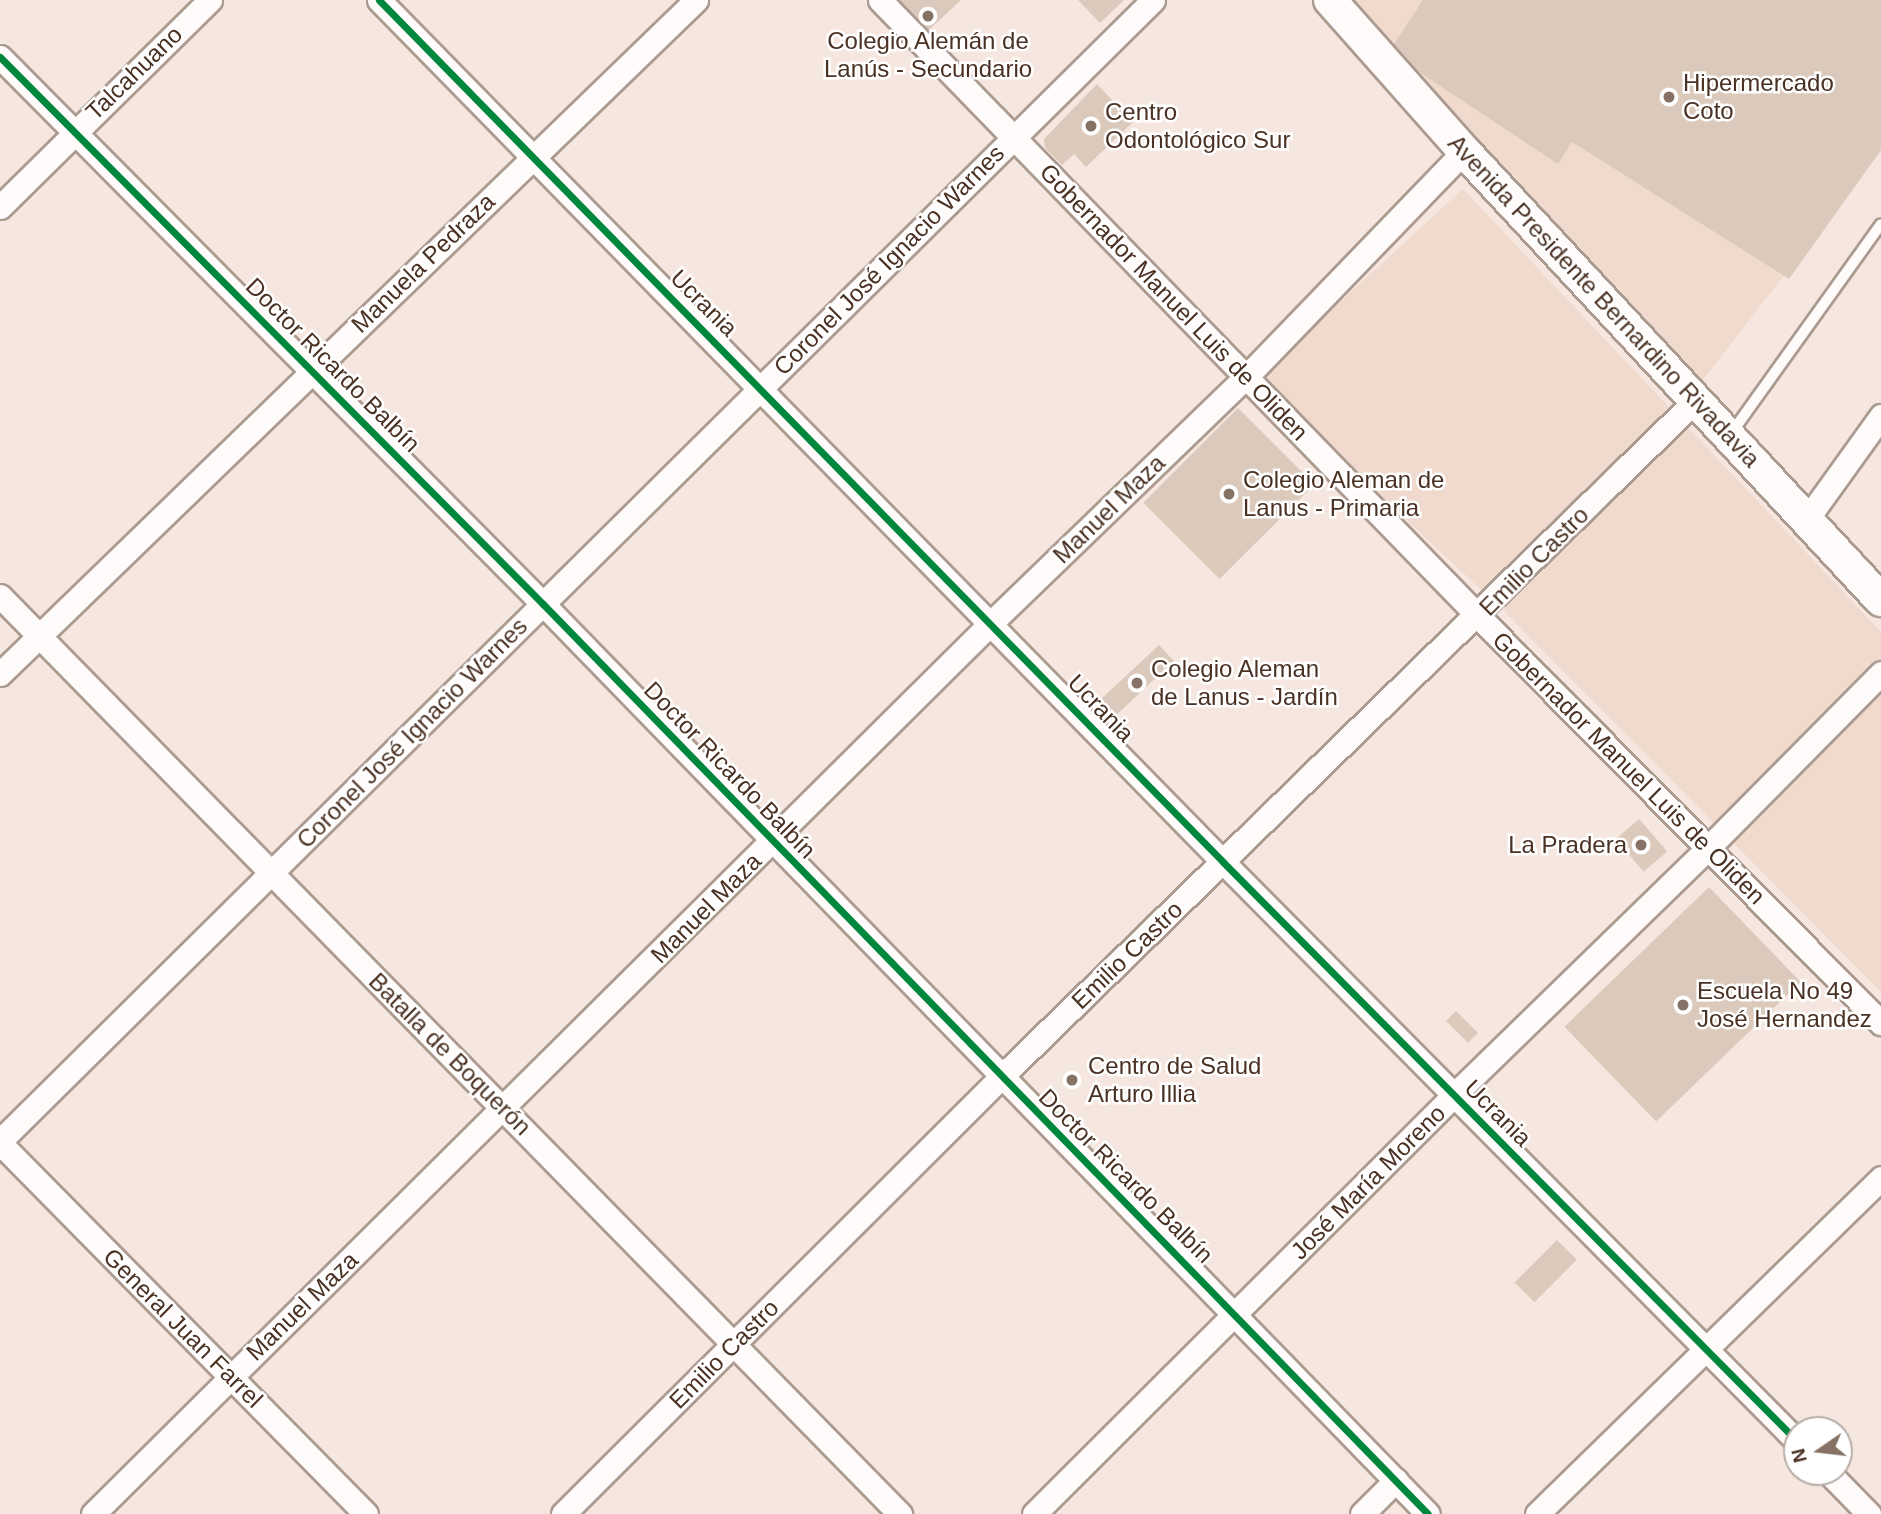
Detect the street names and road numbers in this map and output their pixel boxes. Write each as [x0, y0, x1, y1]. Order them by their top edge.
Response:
street label: Talcahuano [80, 20, 188, 126]
street label: Avenida Presidente Bernardino Rivadavia [1442, 129, 1766, 473]
street label: Coronel José Ignacio Warnes [768, 139, 1010, 381]
street label: Gobernador Manuel Luis de Oliden [1034, 158, 1314, 446]
street label: Manuela Pedraza [345, 187, 501, 339]
street label: Ucrania [665, 264, 743, 342]
street label: Doctor Ricardo Balbín [240, 272, 426, 458]
street label: Manuel Maza [1047, 449, 1171, 569]
street label: Emilio Castro [1473, 500, 1595, 622]
street label: Coronel José Ignacio Warnes [291, 612, 533, 854]
street label: Gobernador Manuel Luis de Oliden [1487, 626, 1771, 910]
street label: Ucrania [1062, 668, 1140, 748]
street label: Doctor Ricardo Balbín [638, 676, 822, 864]
street label: Manuel Maza [645, 847, 767, 969]
street label: Emilio Castro [1066, 895, 1188, 1015]
street label: Batalla de Boquerón [363, 967, 537, 1141]
street label: Ucrania [1459, 1074, 1537, 1152]
street label: Doctor Ricardo Balbín [1033, 1083, 1219, 1269]
street label: José María Moreno [1285, 1099, 1451, 1265]
street label: General Juan Farrel [97, 1242, 269, 1414]
street label: Manuel Maza [240, 1246, 364, 1366]
street label: Emilio Castro [663, 1293, 785, 1415]

